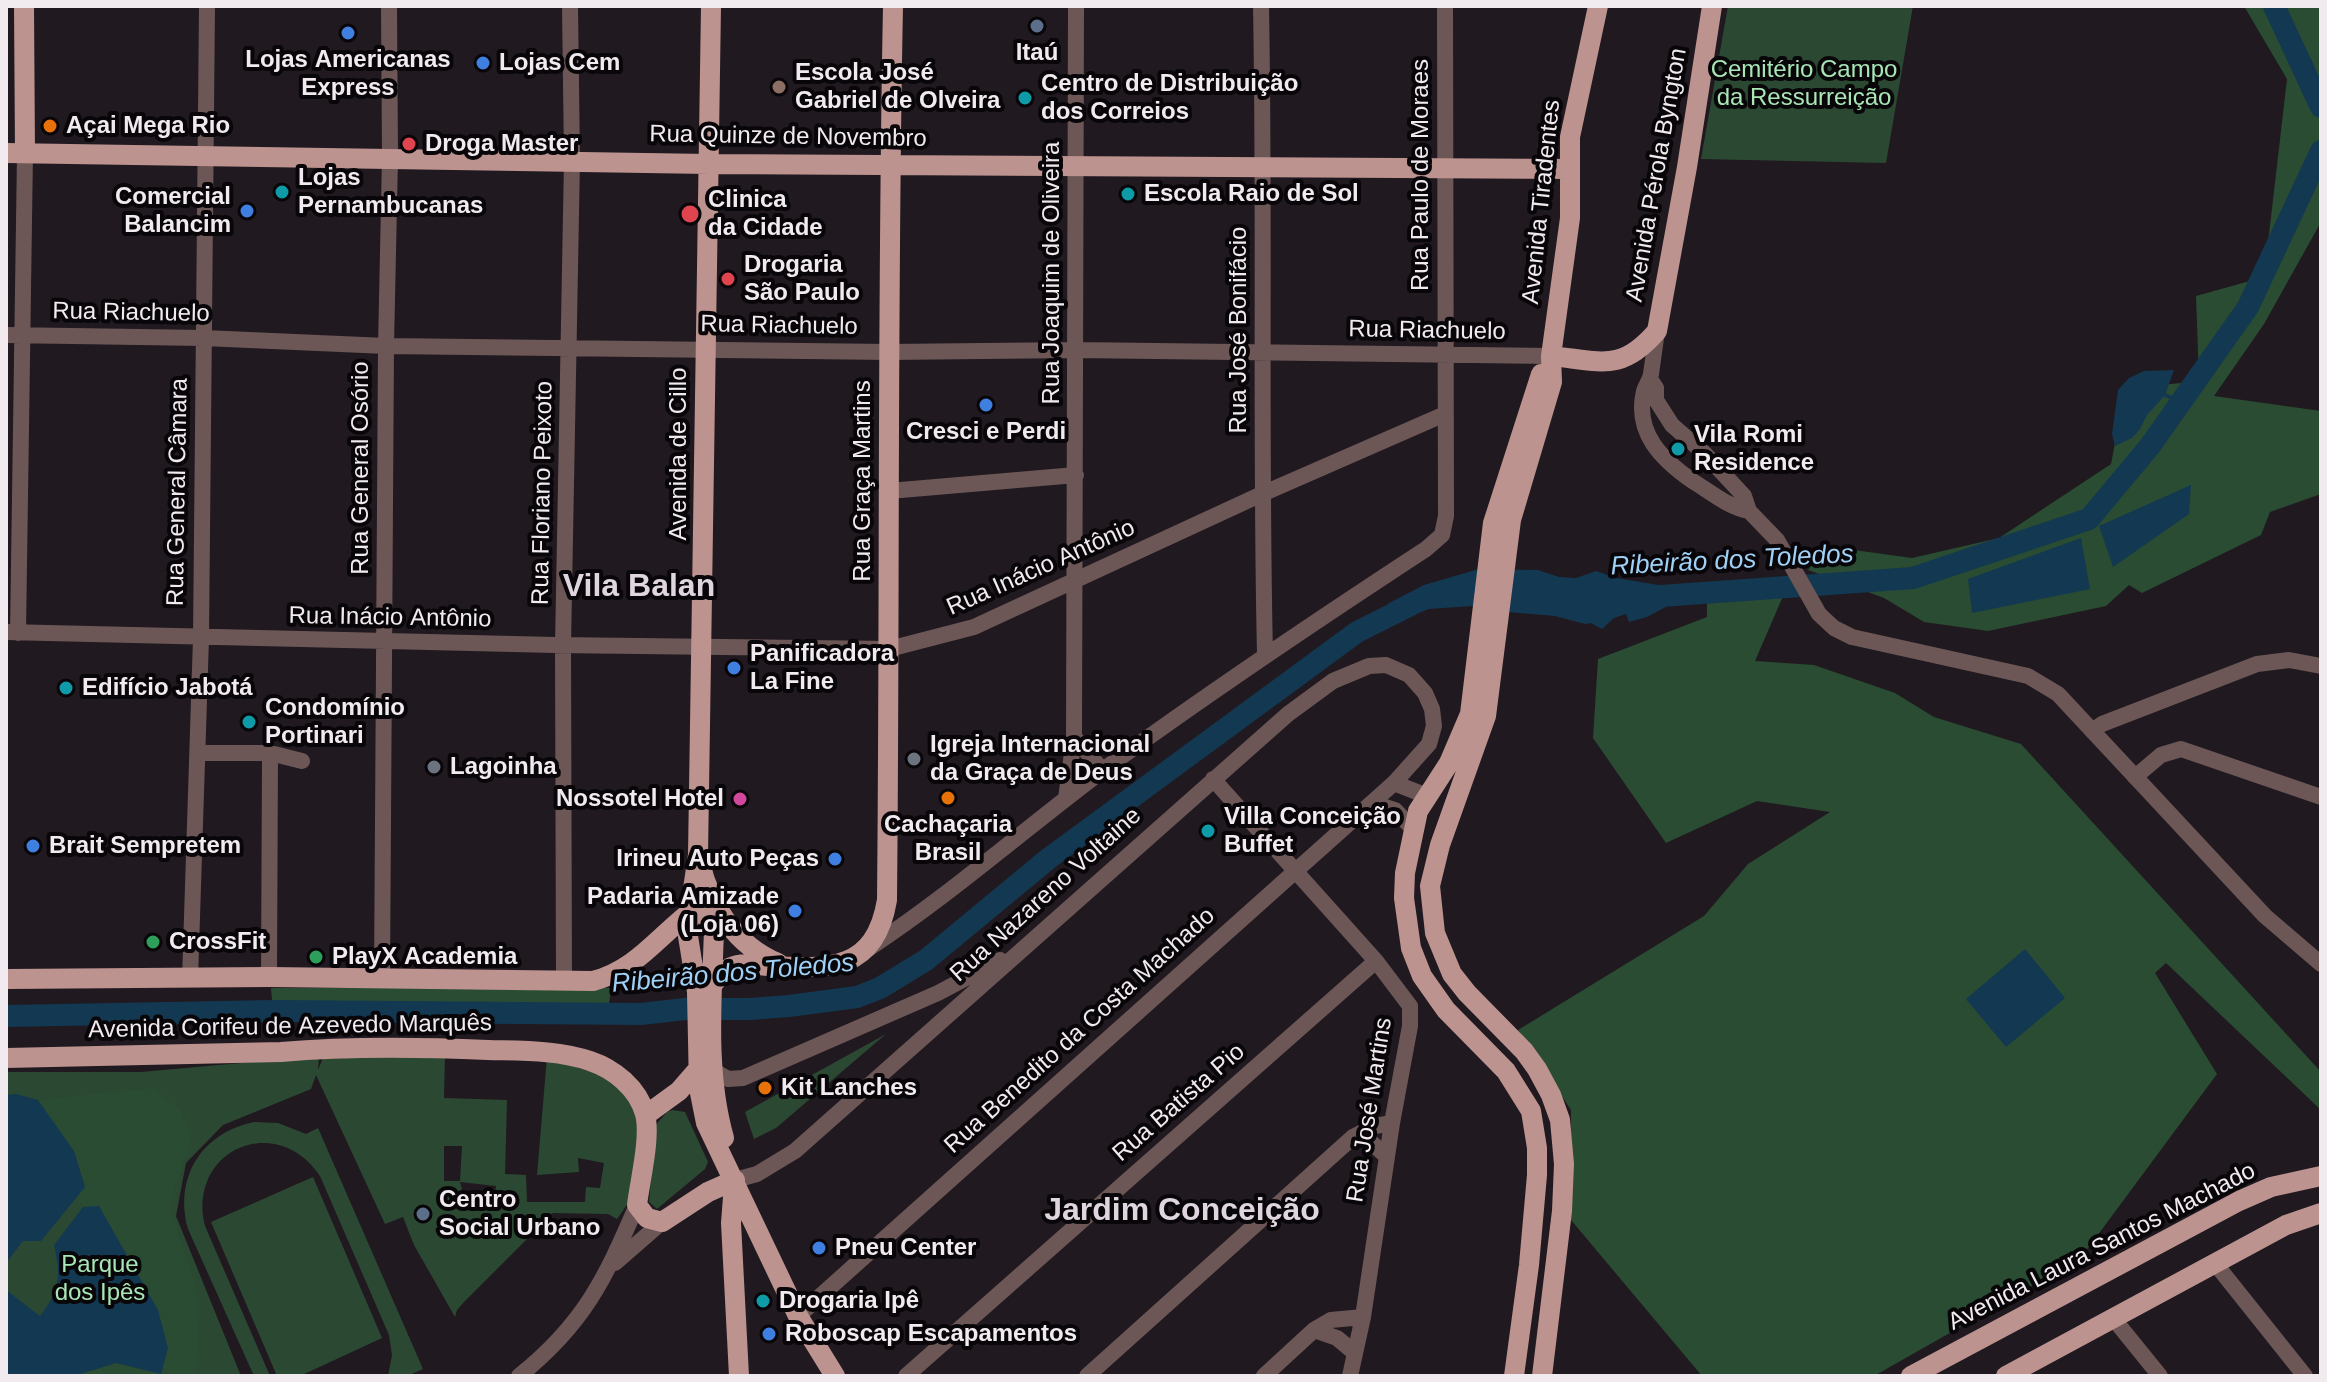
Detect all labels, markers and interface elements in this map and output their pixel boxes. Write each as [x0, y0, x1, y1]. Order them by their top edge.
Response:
marker: Itaú [1028, 17, 1046, 35]
marker: Lojas Americanas Express [339, 24, 357, 42]
place label: Itaú [1016, 39, 1058, 67]
place label: Lojas Americanas Express [245, 46, 451, 102]
street label: Avenida Pérola Byngton [1620, 46, 1694, 304]
place label: Lojas Cem [499, 49, 620, 77]
marker: Lojas Cem [474, 54, 492, 72]
park label: Cemitério Campo da Ressurreição [1711, 56, 1897, 112]
place label: Escola José Gabriel de Olveira [795, 59, 1000, 115]
street label: Rua Paulo de Moraes [1407, 59, 1435, 291]
place label: Centro de Distribuição dos Correios [1041, 70, 1298, 126]
marker: Escola José Gabriel de Olveira [770, 78, 788, 96]
marker: Centro de Distribuição dos Correios [1016, 89, 1034, 107]
street label: Avenida Tiradentes [1517, 98, 1567, 306]
place label: Açai Mega Rio [66, 112, 230, 140]
marker: Açai Mega Rio [41, 117, 59, 135]
street label: Rua Quinze de Novembro [649, 120, 927, 154]
place label: Droga Master [425, 130, 578, 158]
marker: Droga Master [400, 135, 418, 153]
street label: Rua Joaquim de Oliveira [1038, 142, 1066, 404]
place label: Lojas Pernambucanas [298, 164, 483, 220]
place label: Escola Raio de Sol [1144, 180, 1359, 208]
place label: Comercial Balancim [115, 183, 231, 239]
marker: Lojas Pernambucanas [273, 183, 291, 201]
marker: Escola Raio de Sol [1119, 185, 1137, 203]
place label: Clinica da Cidade [708, 186, 823, 242]
marker: Comercial Balancim [238, 202, 256, 220]
marker: Clinica da Cidade [679, 203, 701, 225]
street label: Rua José Bonifácio [1225, 227, 1253, 433]
place label: Drogaria São Paulo [744, 251, 860, 307]
marker: Drogaria São Paulo [719, 270, 737, 288]
street label: Rua Riachuelo [52, 297, 210, 329]
street label: Rua Riachuelo [700, 310, 858, 342]
street label: Rua Riachuelo [1348, 315, 1506, 347]
street label: Rua General Osório [347, 361, 375, 575]
street label: Avenida de Cillo [665, 367, 693, 541]
street label: Rua General Câmara [162, 378, 194, 606]
street label: Rua Graça Martins [849, 380, 877, 582]
street label: Rua Floriano Peixoto [527, 381, 559, 605]
marker: Cresci e Perdi [977, 396, 995, 414]
place label: Cresci e Perdi [906, 418, 1066, 446]
place label: Vila Romi Residence [1694, 421, 1814, 477]
marker: Vila Romi Residence [1669, 440, 1687, 458]
street label: Rua Inácio Antônio [943, 514, 1139, 622]
water label: Ribeirão dos Toledos [1610, 539, 1854, 583]
district label: Vila Balan [563, 568, 715, 606]
street label: Rua Inácio Antônio [288, 602, 492, 634]
place label: Panificadora La Fine [750, 640, 894, 696]
marker: Panificadora La Fine [725, 659, 743, 677]
place label: Edifício Jabotá [82, 674, 253, 702]
marker: Edifício Jabotá [57, 679, 75, 697]
place label: Condomínio Portinari [265, 694, 405, 750]
marker: Condomínio Portinari [240, 713, 258, 731]
place label: Igreja Internacional da Graça de Deus [930, 731, 1150, 787]
marker: Igreja Internacional da Graça de Deus [905, 750, 923, 768]
place label: Lagoinha [450, 753, 557, 781]
marker: Lagoinha [425, 758, 443, 776]
place label: Nossotel Hotel [556, 785, 724, 813]
marker: Cachaçaria Brasil [939, 789, 957, 807]
marker: Nossotel Hotel [731, 790, 749, 808]
street label: Rua Nazareno Voltaine [945, 802, 1147, 988]
place label: Villa Conceição Buffet [1224, 803, 1401, 859]
place label: Cachaçaria Brasil [884, 811, 1012, 867]
marker: Villa Conceição Buffet [1199, 822, 1217, 840]
place label: Brait Sempretem [49, 832, 241, 860]
marker: Brait Sempretem [24, 837, 42, 855]
place label: Irineu Auto Peças [616, 845, 819, 873]
marker: Irineu Auto Peças [826, 850, 844, 868]
place label: Padaria Amizade (Loja 06) [587, 883, 779, 939]
marker: Padaria Amizade (Loja 06) [786, 902, 804, 920]
street label: Rua Benedito da Costa Machado [939, 902, 1221, 1160]
place label: CrossFit [169, 928, 266, 956]
marker: CrossFit [144, 933, 162, 951]
place label: PlayX Academia [332, 943, 517, 971]
marker: PlayX Academia [307, 948, 325, 966]
water label: Ribeirão dos Toledos [610, 948, 856, 1000]
street label: Avenida Corifeu de Azevedo Marquês [88, 1009, 492, 1045]
street label: Rua José Martins [1341, 1016, 1399, 1204]
street label: Rua Batista Pio [1107, 1038, 1251, 1168]
place label: Kit Lanches [781, 1074, 917, 1102]
marker: Kit Lanches [756, 1079, 774, 1097]
street label: Avenida Laura Santos Machado [1943, 1157, 2261, 1337]
place label: Centro Social Urbano [439, 1186, 600, 1242]
district label: Jardim Conceição [1044, 1192, 1320, 1230]
marker: Centro Social Urbano [414, 1205, 432, 1223]
place label: Pneu Center [835, 1234, 976, 1262]
marker: Pneu Center [810, 1239, 828, 1257]
park label: Parque dos Ipês [55, 1251, 145, 1307]
place label: Drogaria Ipê [779, 1287, 919, 1315]
marker: Drogaria Ipê [754, 1292, 772, 1310]
place label: Roboscap Escapamentos [785, 1320, 1077, 1348]
marker: Roboscap Escapamentos [760, 1325, 778, 1343]

